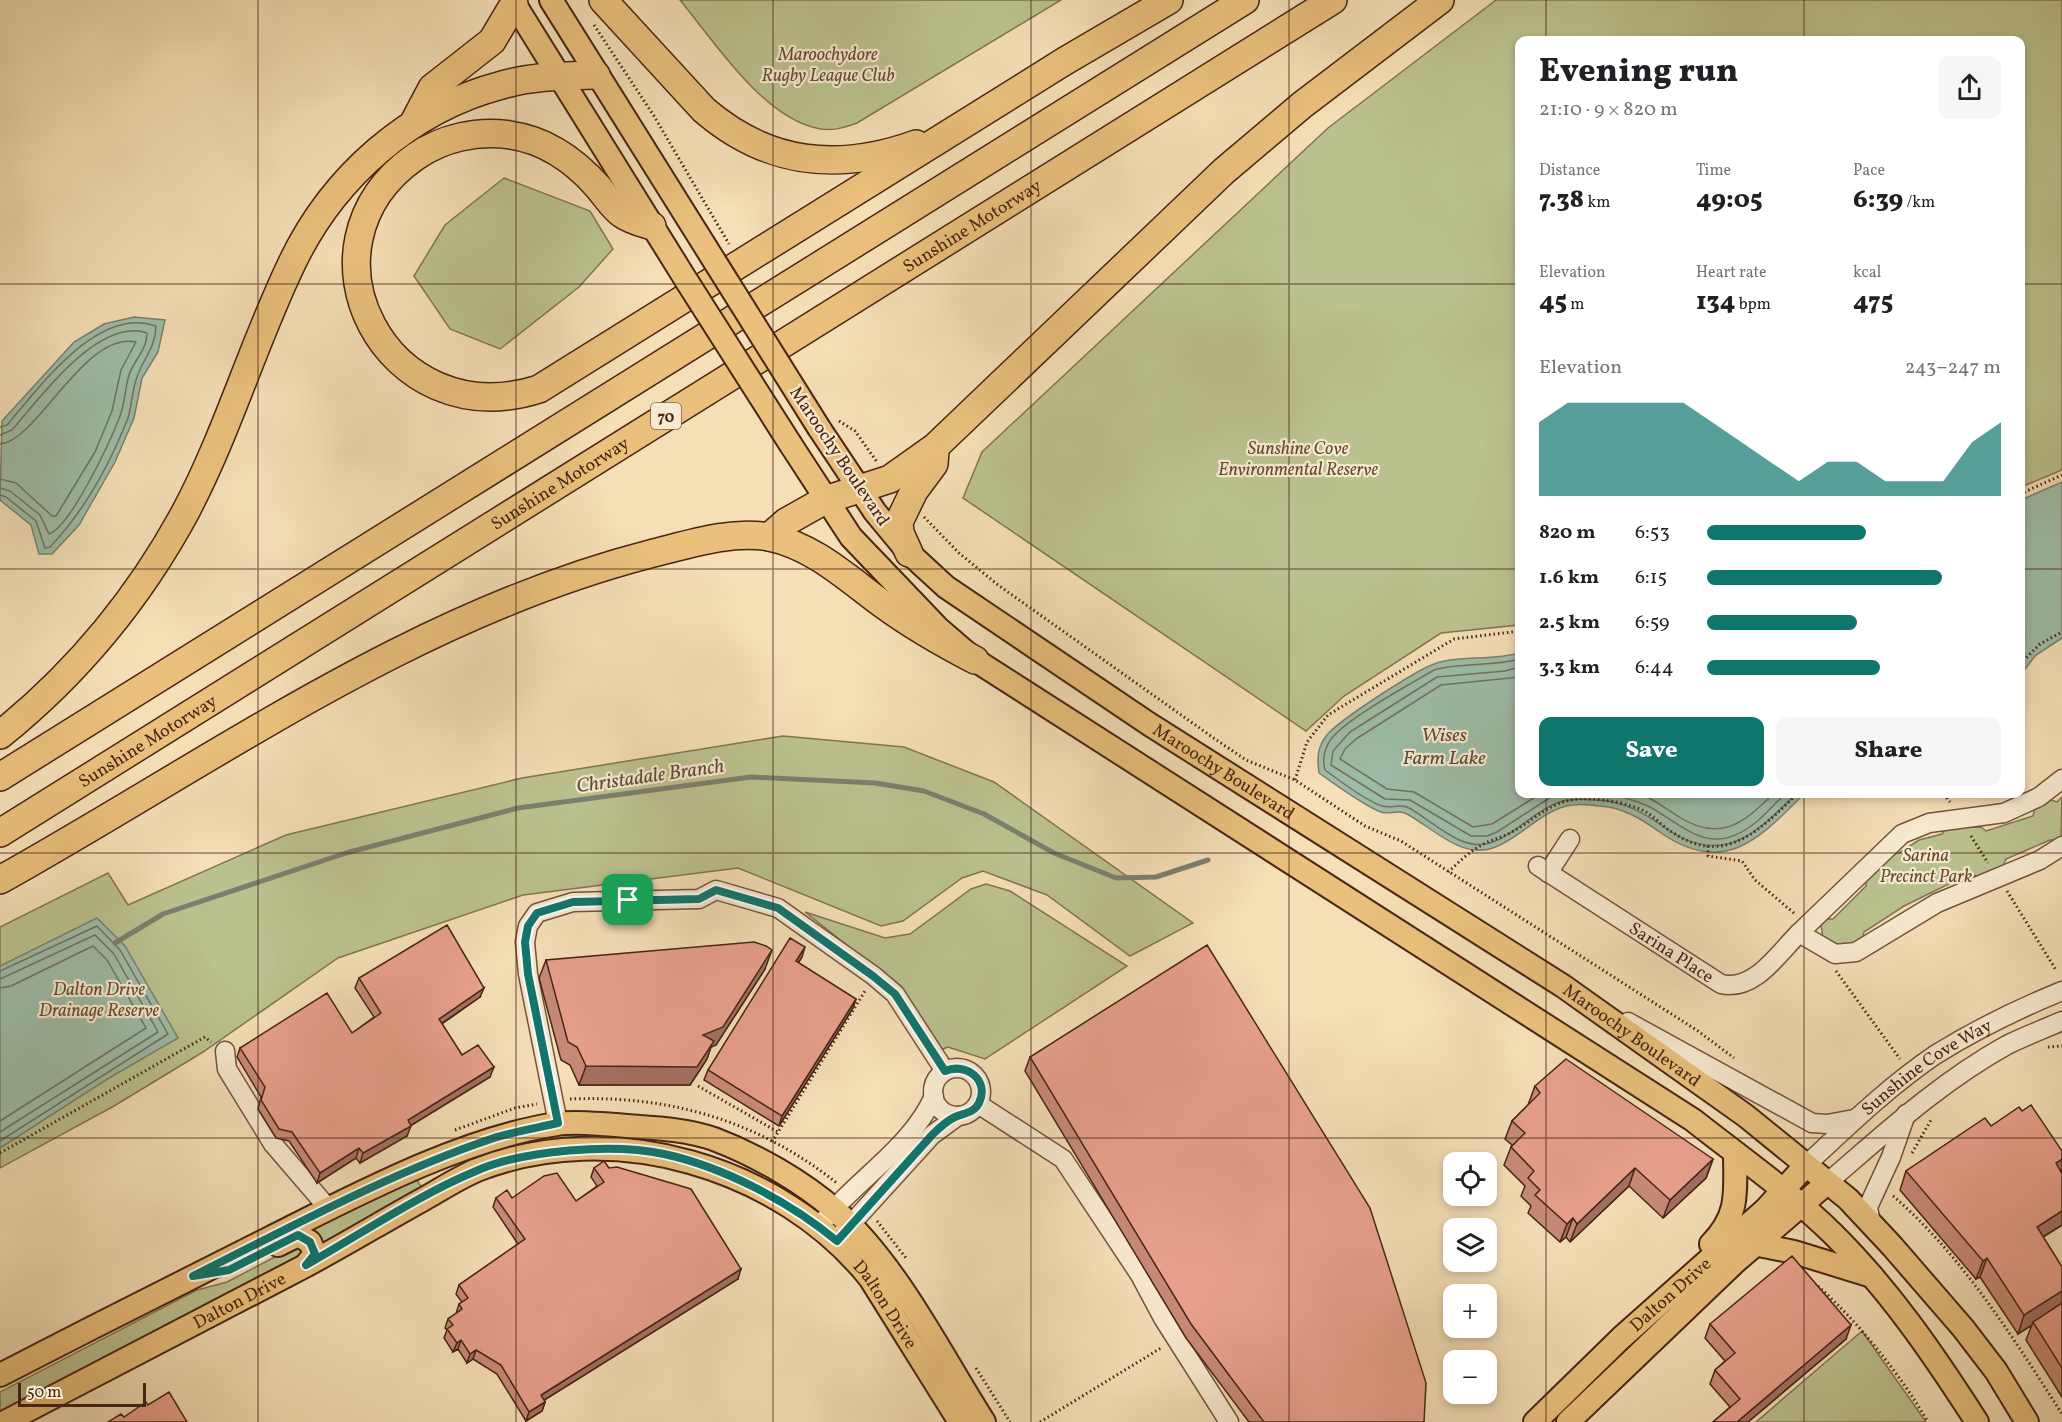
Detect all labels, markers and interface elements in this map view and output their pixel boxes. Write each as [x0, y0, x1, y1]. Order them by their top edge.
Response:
park label: Maroochydore Rugby League Club [762, 43, 894, 89]
text: Evening run [1539, 50, 1738, 96]
button: share [1938, 56, 2001, 119]
text: 21:10 · 9 × 820 m [1539, 96, 1678, 124]
text: Distance [1539, 160, 1600, 182]
text: Time [1696, 160, 1731, 182]
text: Pace [1853, 160, 1885, 182]
street label: Sunshine Motorway [899, 174, 1047, 280]
text: 7.38 [1539, 182, 1584, 218]
text: 49:05 [1696, 182, 1762, 218]
text: 6:39 [1853, 182, 1903, 218]
text: km [1584, 192, 1610, 214]
text: /km [1903, 192, 1935, 214]
text: Elevation [1539, 262, 1606, 284]
text: Heart rate [1696, 262, 1767, 284]
text: kcal [1853, 262, 1881, 284]
text: 45 [1539, 284, 1567, 320]
text: 134 [1696, 284, 1736, 320]
text: 475 [1853, 284, 1893, 320]
text: m [1567, 294, 1584, 316]
text: bpm [1736, 294, 1771, 316]
text: Elevation [1539, 354, 1622, 382]
text: 243–247 m [1905, 354, 2001, 382]
street label: Maroochy Boulevard [783, 382, 895, 532]
road number: 70 [651, 403, 681, 429]
street label: Sunshine Motorway [486, 432, 635, 537]
park label: Sunshine Cove Environmental Reserve [1218, 437, 1379, 483]
text: 820 m [1539, 519, 1596, 547]
text: 6:53 [1635, 519, 1670, 547]
text: 1.6 km [1539, 564, 1599, 592]
text: 6:15 [1635, 564, 1667, 592]
text: 2.5 km [1539, 609, 1600, 637]
text: 6:59 [1635, 609, 1669, 637]
text: 3.3 km [1539, 654, 1600, 682]
text: 6:44 [1635, 654, 1674, 682]
street label: Sunshine Motorway [74, 689, 223, 795]
button: Save [1539, 717, 1764, 786]
button: Share [1776, 717, 2001, 786]
street label: Maroochy Boulevard [1147, 718, 1299, 827]
water label: Wises Farm Lake [1402, 722, 1486, 773]
water label: Christadale Branch [575, 753, 726, 801]
park label: Sarina Precinct Park [1880, 844, 1972, 890]
pin [602, 874, 653, 925]
icon: arrive [611, 883, 644, 916]
street label: Sarina Place [1623, 917, 1718, 990]
park label: Dalton Drive Drainage Reserve [39, 978, 160, 1024]
street label: Maroochy Boulevard [1557, 979, 1705, 1094]
street label: Sunshine Cove Way [1857, 1014, 1997, 1122]
map controls [1443, 1152, 1497, 1404]
button: locate [1443, 1152, 1497, 1206]
button: layers [1443, 1218, 1497, 1272]
street label: Dalton Drive [1625, 1252, 1717, 1338]
street label: Dalton Drive [846, 1255, 922, 1354]
street label: Dalton Drive [189, 1267, 291, 1336]
button: + [1443, 1284, 1497, 1338]
button: − [1443, 1350, 1497, 1404]
scale bar [18, 1380, 146, 1408]
text: 50 m [27, 1382, 61, 1404]

